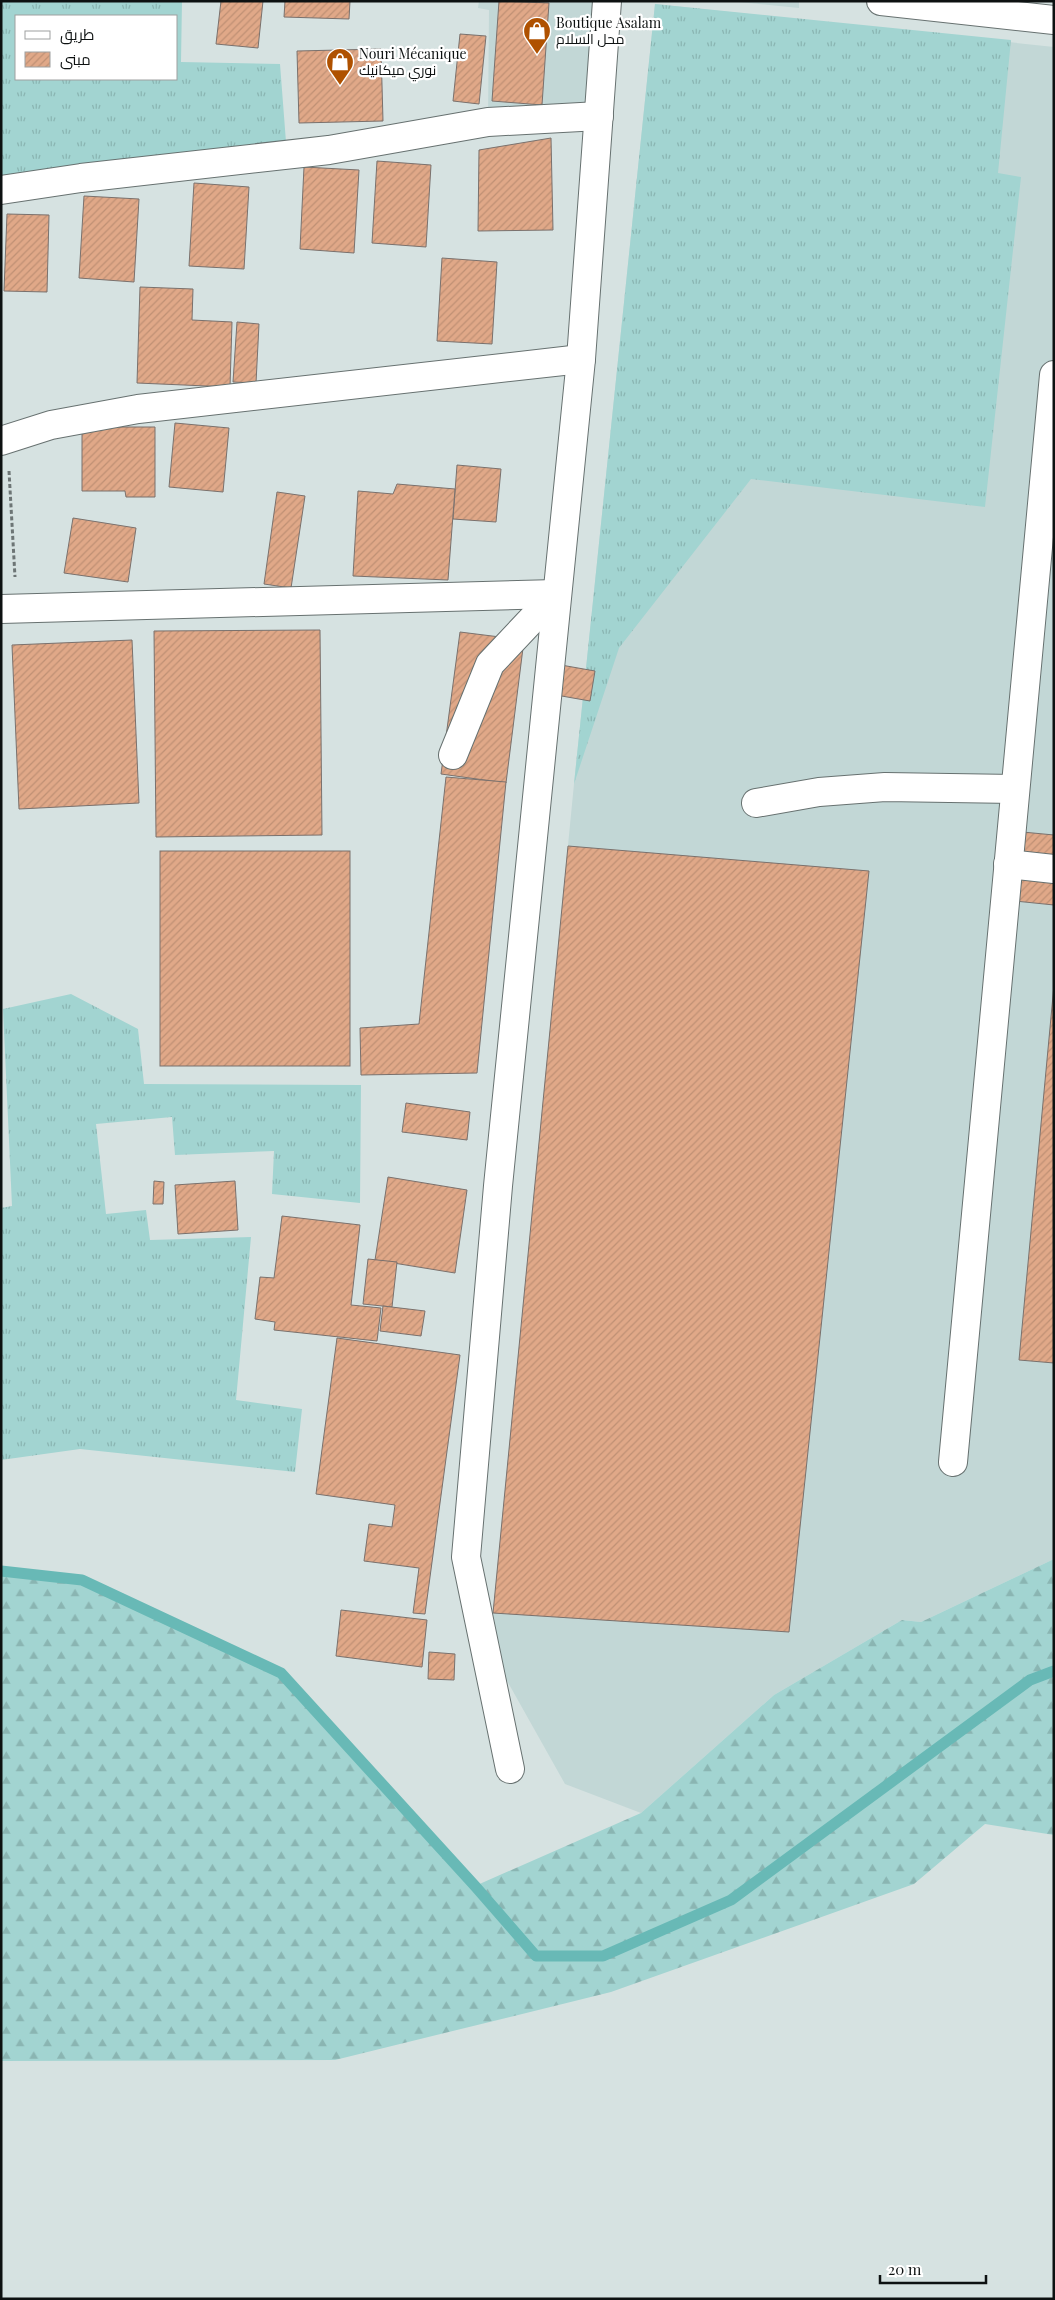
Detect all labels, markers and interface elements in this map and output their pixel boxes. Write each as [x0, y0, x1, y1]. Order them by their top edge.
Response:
place label: Boutique Asalam محل السلام [556, 13, 662, 49]
legend [15, 15, 178, 80]
shop icon: Boutique Asalam محل السلام [522, 16, 552, 55]
text: طريق [60, 24, 94, 45]
place label: Nouri Mécanique نوري ميكانيك [359, 44, 467, 82]
shop icon: Nouri Mécanique نوري ميكانيك [325, 47, 355, 86]
text: مبنى [60, 49, 91, 70]
scale bar [880, 2252, 986, 2284]
text: 20 m [888, 2259, 922, 2279]

